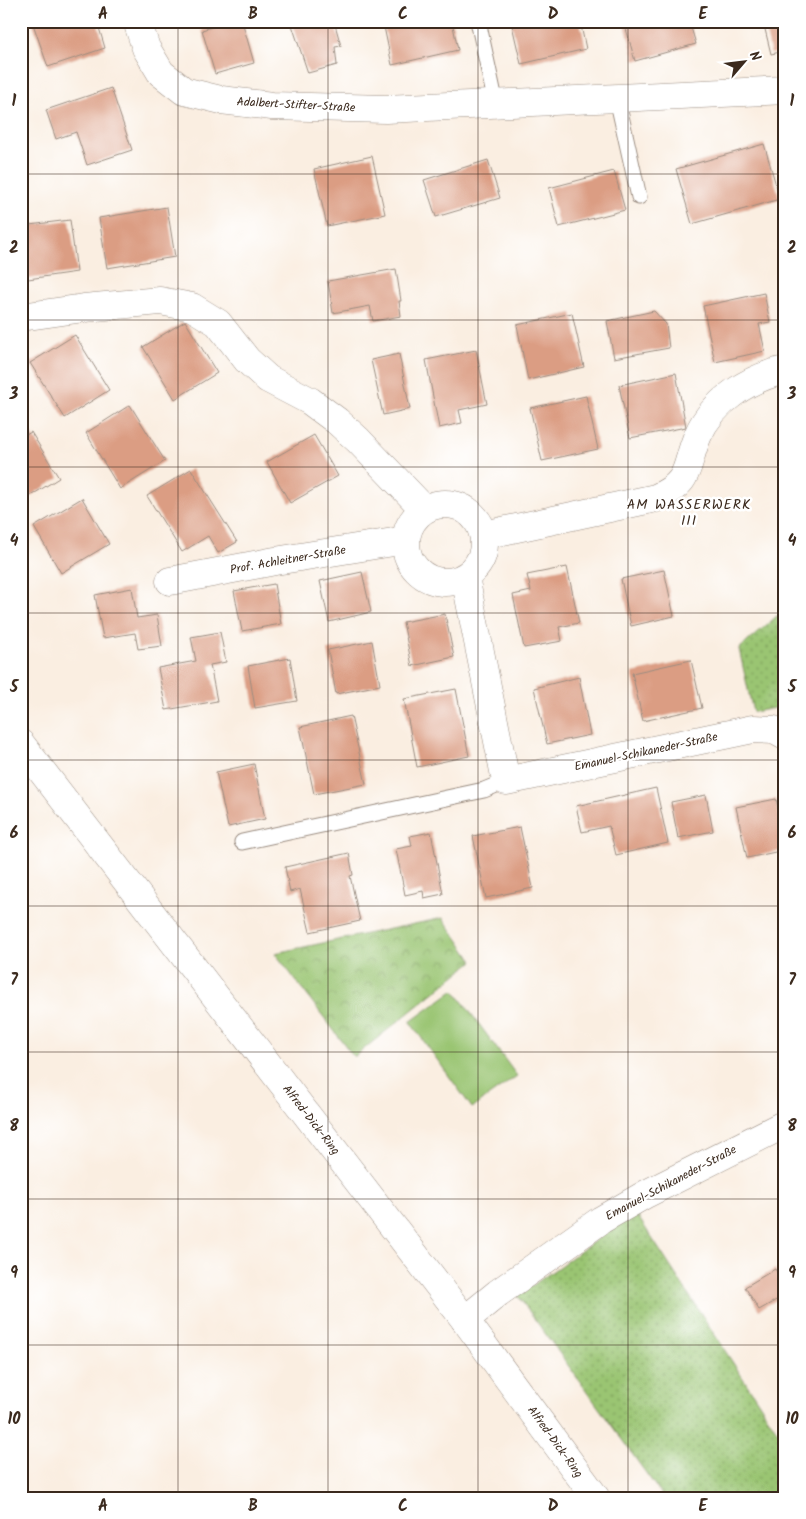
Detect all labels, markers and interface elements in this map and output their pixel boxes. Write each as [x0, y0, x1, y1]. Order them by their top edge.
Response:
text: A [98, 2, 108, 27]
text: B [248, 2, 258, 27]
text: C [398, 2, 408, 27]
text: D [548, 2, 559, 27]
text: E [699, 2, 709, 27]
north arrow [718, 38, 768, 88]
text: N [743, 47, 766, 66]
text: 1 [12, 89, 17, 114]
text: 1 [790, 89, 795, 114]
street label: Adalbert-Stifter-Straße [236, 92, 356, 118]
text: 2 [9, 236, 19, 261]
text: 2 [787, 236, 797, 261]
text: 3 [9, 382, 19, 407]
text: 3 [787, 382, 797, 407]
district label: AM WASSERWERK III [627, 494, 751, 532]
text: 4 [10, 529, 19, 554]
text: 4 [788, 529, 797, 554]
street label: Prof. Achleitner-Straße [229, 540, 348, 580]
text: 5 [9, 675, 20, 700]
text: 5 [787, 675, 798, 700]
street label: Emanuel-Schikaneder-Straße [573, 727, 720, 776]
text: 6 [10, 821, 19, 846]
text: 6 [788, 821, 797, 846]
text: 7 [10, 968, 18, 993]
text: 7 [788, 968, 796, 993]
street label: Alfred-Dick-Ring [277, 1081, 345, 1159]
text: 8 [9, 1114, 19, 1139]
text: 8 [787, 1114, 797, 1139]
street label: Emanuel-Schikaneder-Straße [602, 1140, 741, 1226]
text: 9 [10, 1261, 18, 1286]
text: 9 [788, 1261, 796, 1286]
street label: Alfred-Dick-Ring [522, 1402, 588, 1482]
text: 10 [7, 1407, 21, 1432]
text: 10 [785, 1407, 799, 1432]
text: A [98, 1494, 108, 1519]
text: B [248, 1494, 258, 1519]
text: C [398, 1494, 408, 1519]
text: D [548, 1494, 559, 1519]
text: E [699, 1494, 709, 1519]

